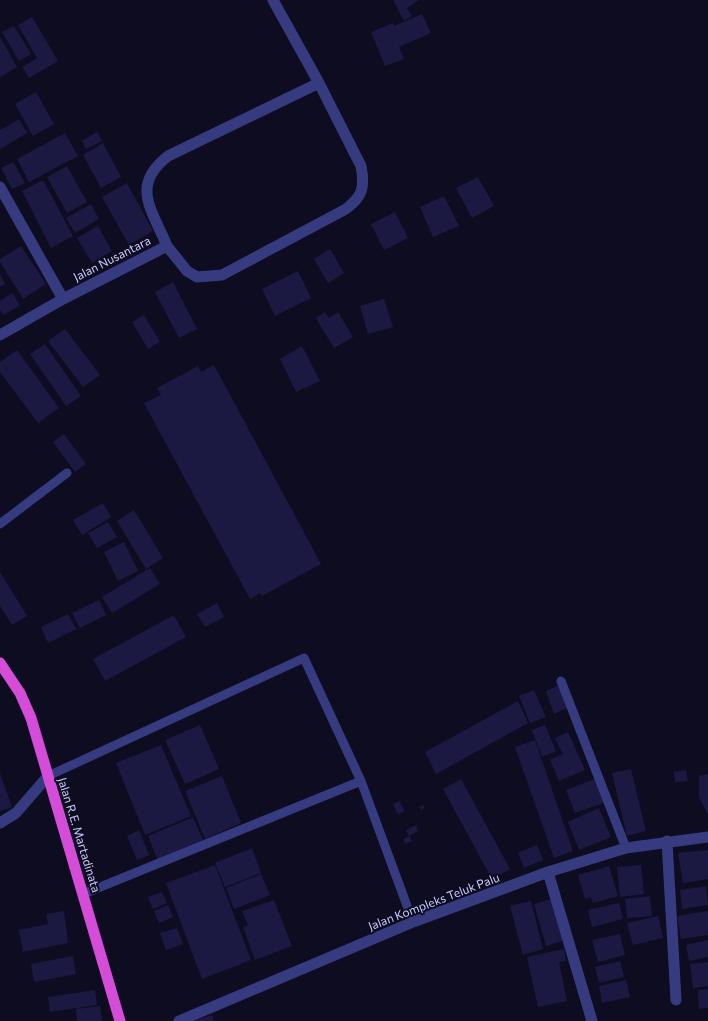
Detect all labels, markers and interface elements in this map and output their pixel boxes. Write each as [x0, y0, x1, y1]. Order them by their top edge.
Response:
street label: Jalan Nusantara [71, 233, 153, 285]
street label: Jalan R.E. Martadinata [55, 776, 103, 894]
street label: Jalan Kompleks Teluk Palu [366, 870, 502, 934]

